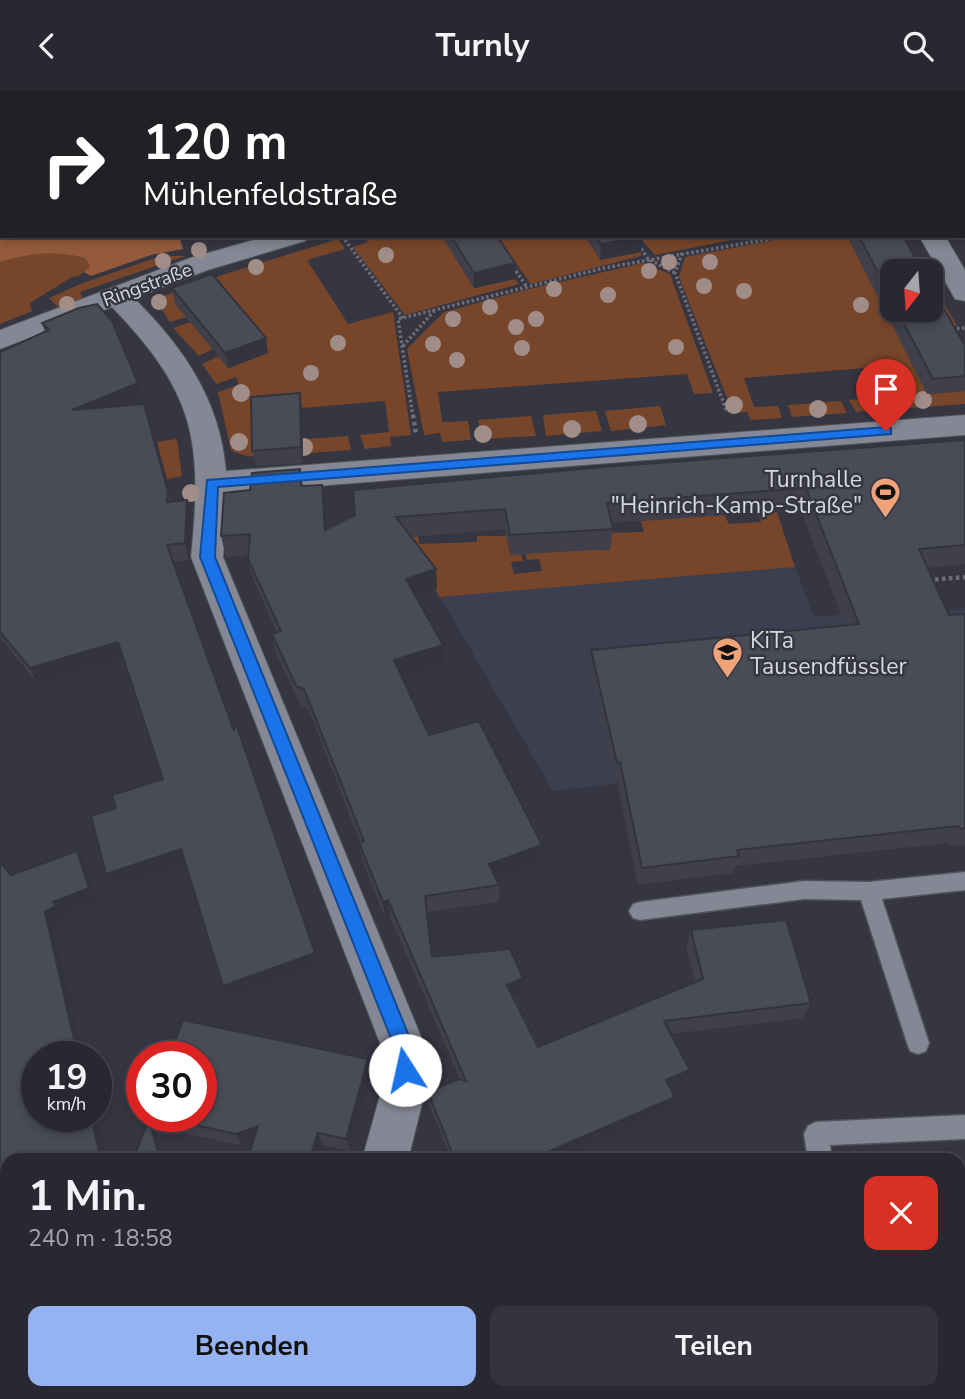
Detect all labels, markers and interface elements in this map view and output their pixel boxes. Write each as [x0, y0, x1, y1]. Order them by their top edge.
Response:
text: Turnly [436, 24, 529, 67]
icon: back [28, 27, 66, 65]
icon: search [899, 27, 937, 65]
text: 120 m [143, 109, 287, 176]
icon: right [28, 119, 119, 210]
text: Mühlenfeldstraße [143, 173, 398, 216]
street label: Ringstraße [99, 257, 196, 313]
north arrow [880, 259, 943, 322]
map controls [880, 259, 943, 322]
pin [856, 359, 916, 431]
icon: arrive [867, 370, 905, 408]
place label: Turnhalle "Heinrich-Kamp-Straße" [611, 464, 862, 521]
sports icon: Turnhalle "Heinrich-Kamp-Straße" [868, 475, 902, 519]
place label: KiTa Tausendfüssler [750, 625, 908, 682]
school or university icon: KiTa Tausendfüssler [710, 636, 744, 680]
position arrow [368, 1033, 442, 1107]
speed limit sign: 30 [126, 1041, 217, 1132]
text: 19 [45, 1054, 88, 1101]
text: km/h [47, 1092, 86, 1116]
text: 1 Min. [28, 1168, 147, 1225]
button: close [864, 1176, 938, 1250]
text: 240 m · 18:58 [28, 1223, 173, 1254]
button: Beenden [28, 1306, 476, 1386]
button: Teilen [490, 1306, 938, 1386]

